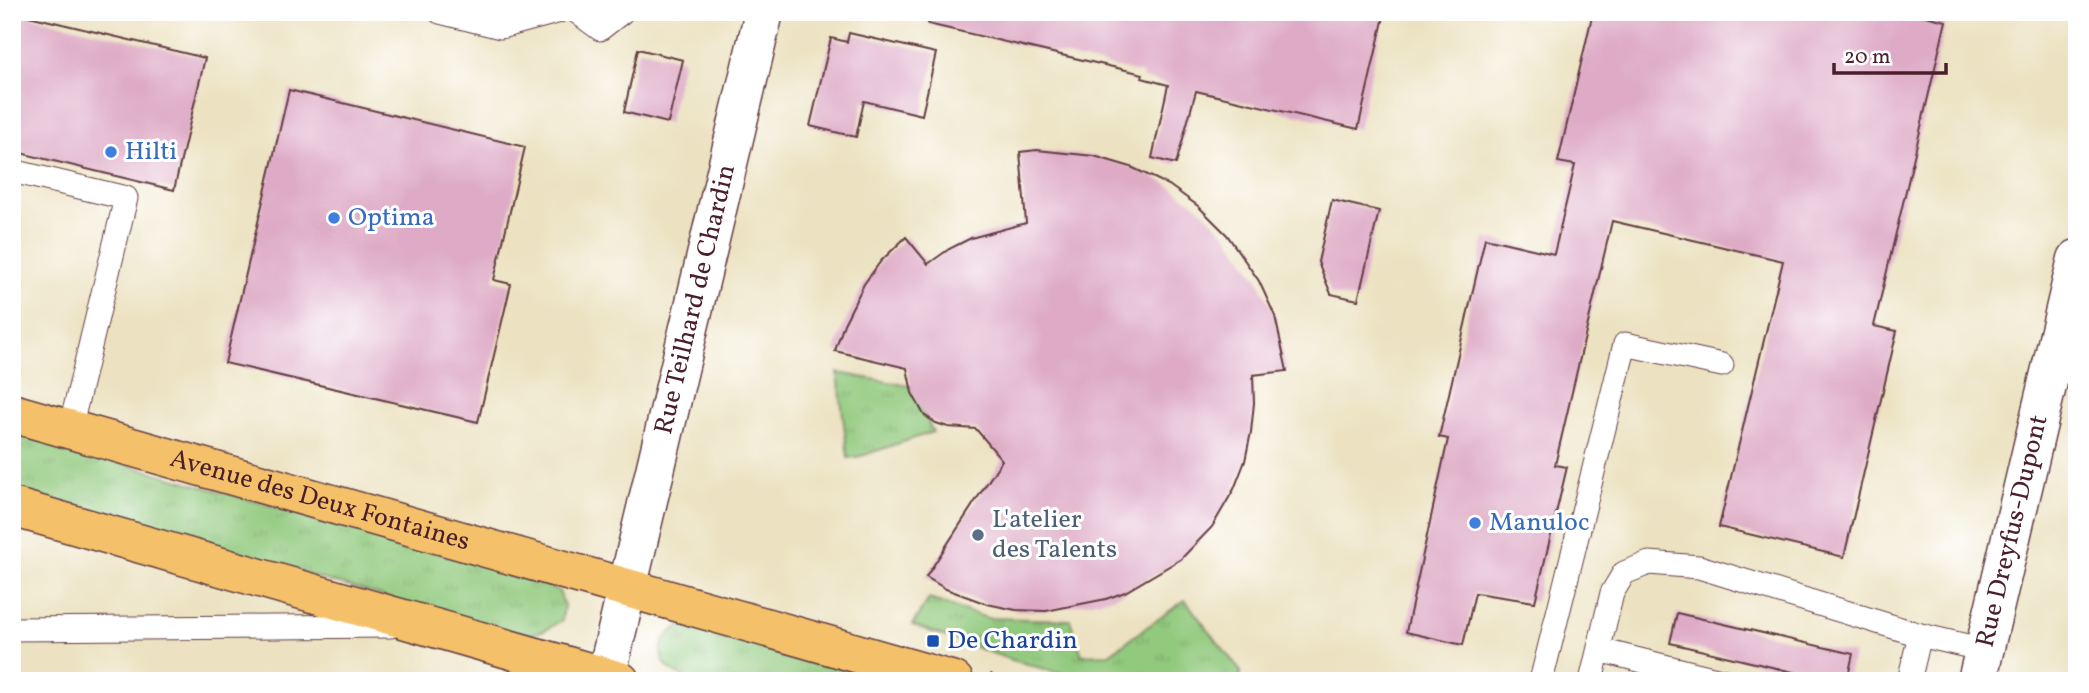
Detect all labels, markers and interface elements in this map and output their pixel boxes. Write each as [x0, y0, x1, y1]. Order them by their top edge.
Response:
scale bar [1834, 32, 1946, 76]
text: 20 m [1844, 43, 1890, 72]
place label: Hilti [125, 134, 177, 170]
marker: Hilti [103, 144, 119, 160]
street label: Rue Teilhard de Chardin [646, 161, 745, 438]
place label: Optima [348, 200, 435, 236]
marker: Optima [326, 210, 342, 226]
street label: Rue Dreyfus-Dupont [1968, 411, 2057, 651]
street label: Avenue des Deux Fontaines [166, 441, 474, 560]
place label: L'atelier des Talents [992, 502, 1117, 568]
place label: Manuloc [1489, 505, 1590, 541]
marker: Manuloc [1467, 515, 1483, 531]
marker: L'atelier des Talents [970, 527, 986, 543]
place label: De Chardin [947, 623, 1078, 659]
marker: De Chardin [925, 633, 941, 649]

